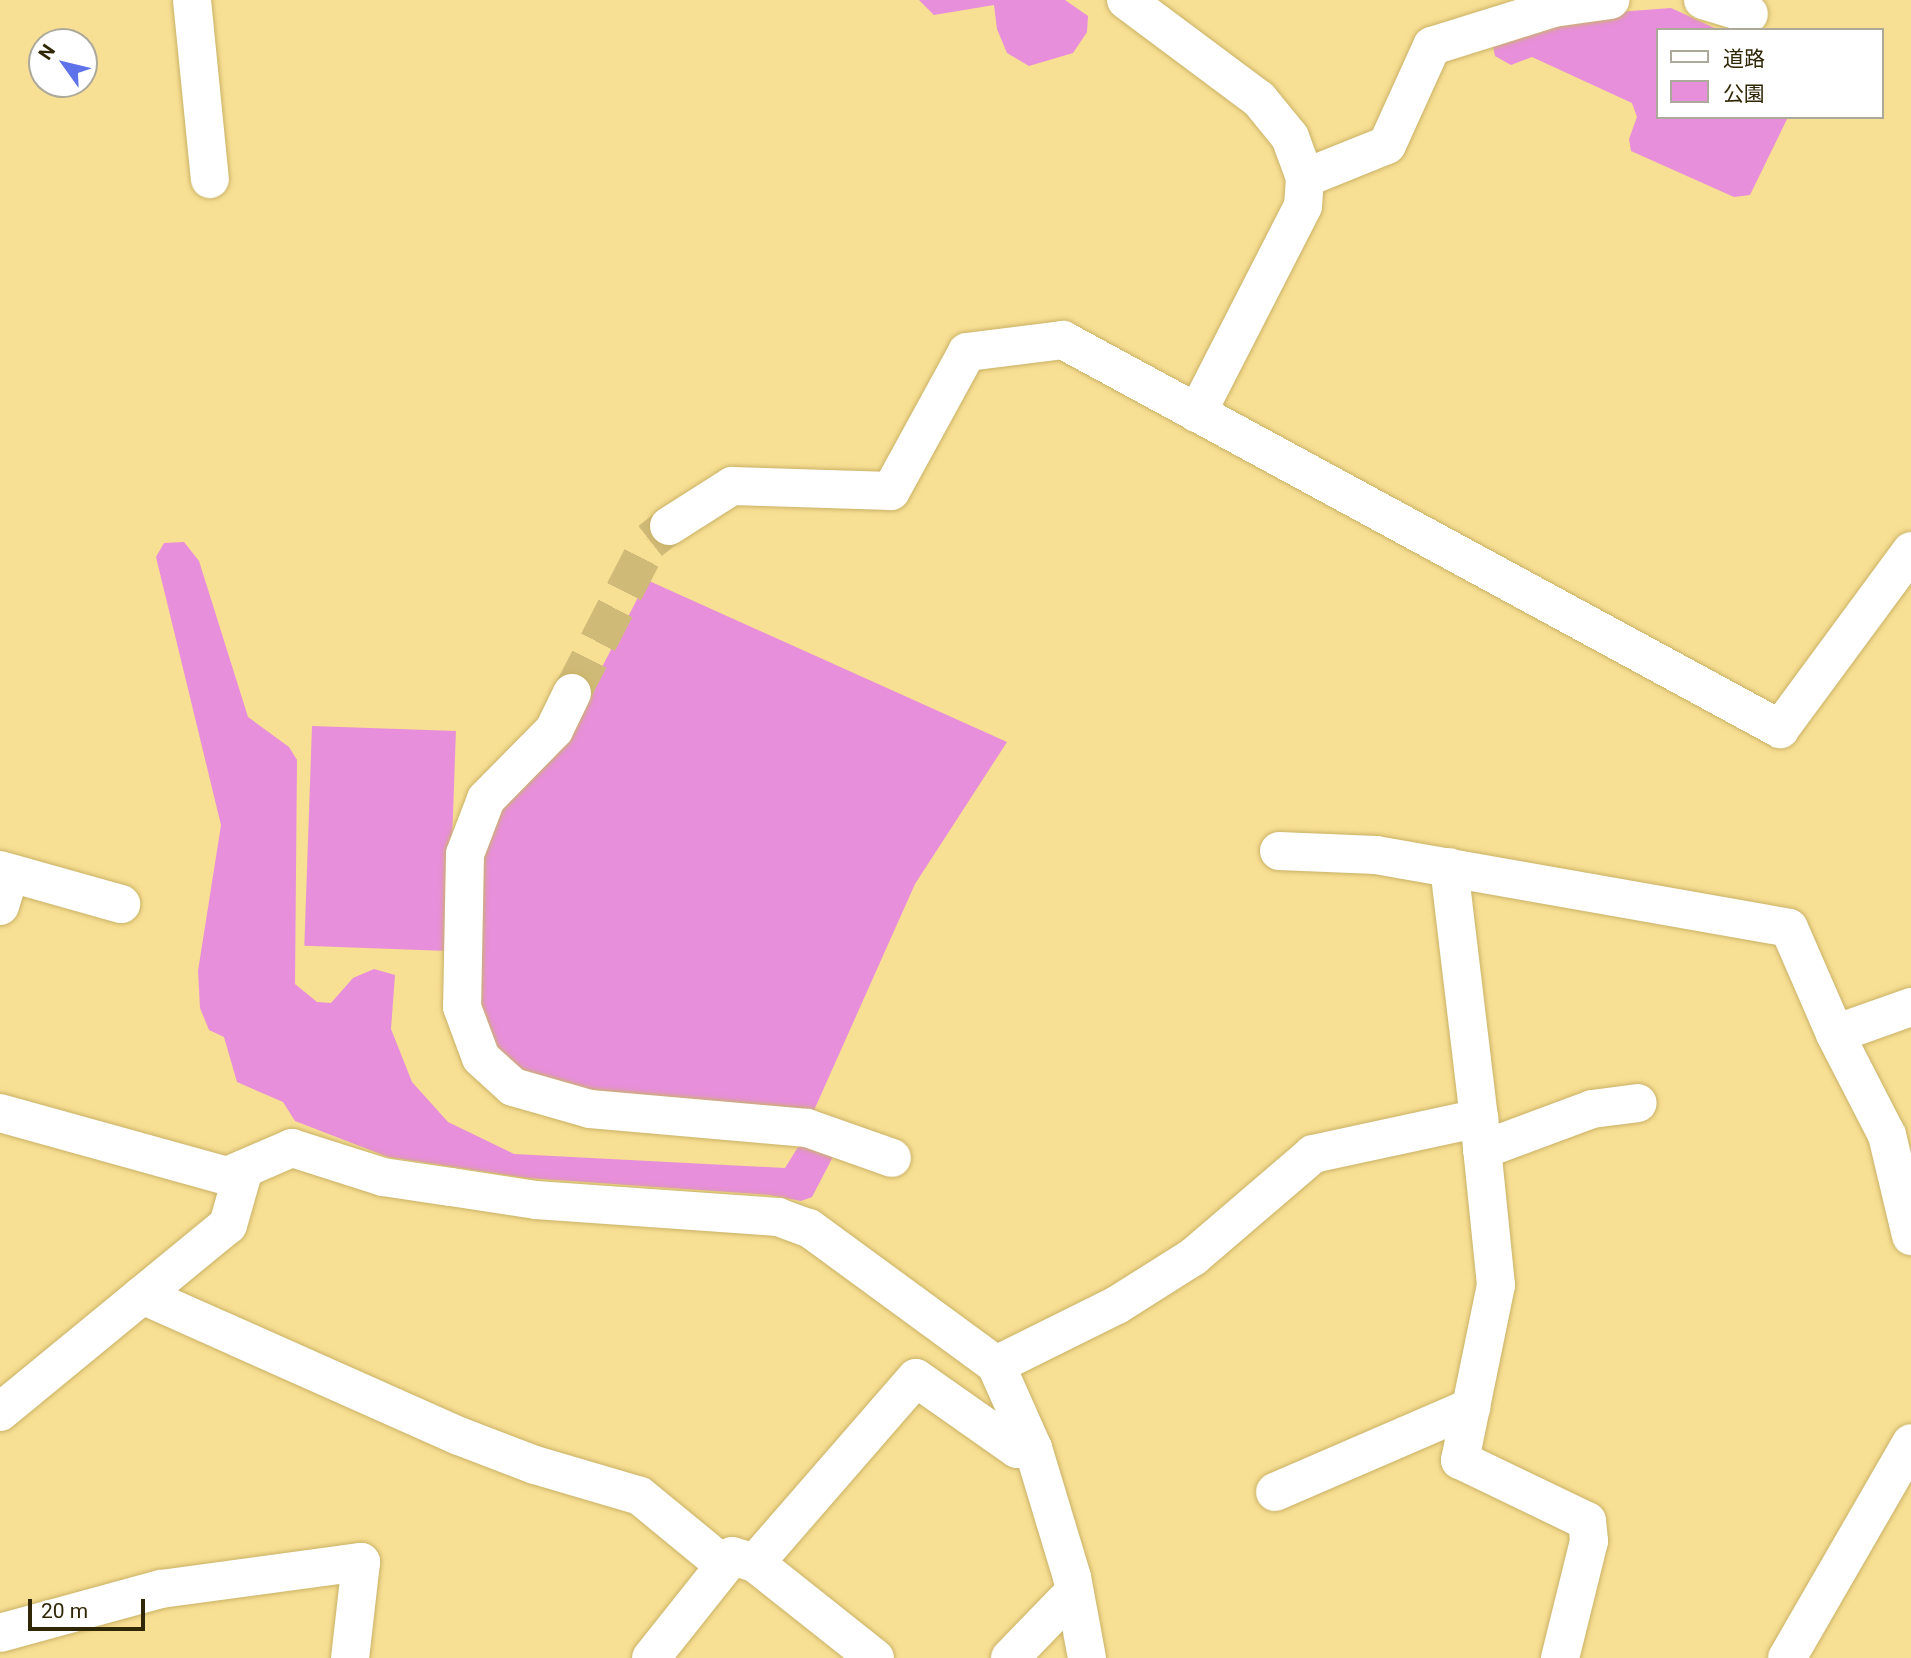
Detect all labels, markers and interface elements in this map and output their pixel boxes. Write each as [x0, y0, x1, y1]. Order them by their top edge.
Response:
north arrow [28, 28, 98, 98]
legend [1656, 28, 1883, 119]
text: N [34, 40, 60, 64]
text: 道路 [1723, 47, 1765, 71]
text: 公園 [1723, 82, 1765, 106]
scale bar [32, 1584, 149, 1628]
text: 20 m [41, 1599, 88, 1623]

